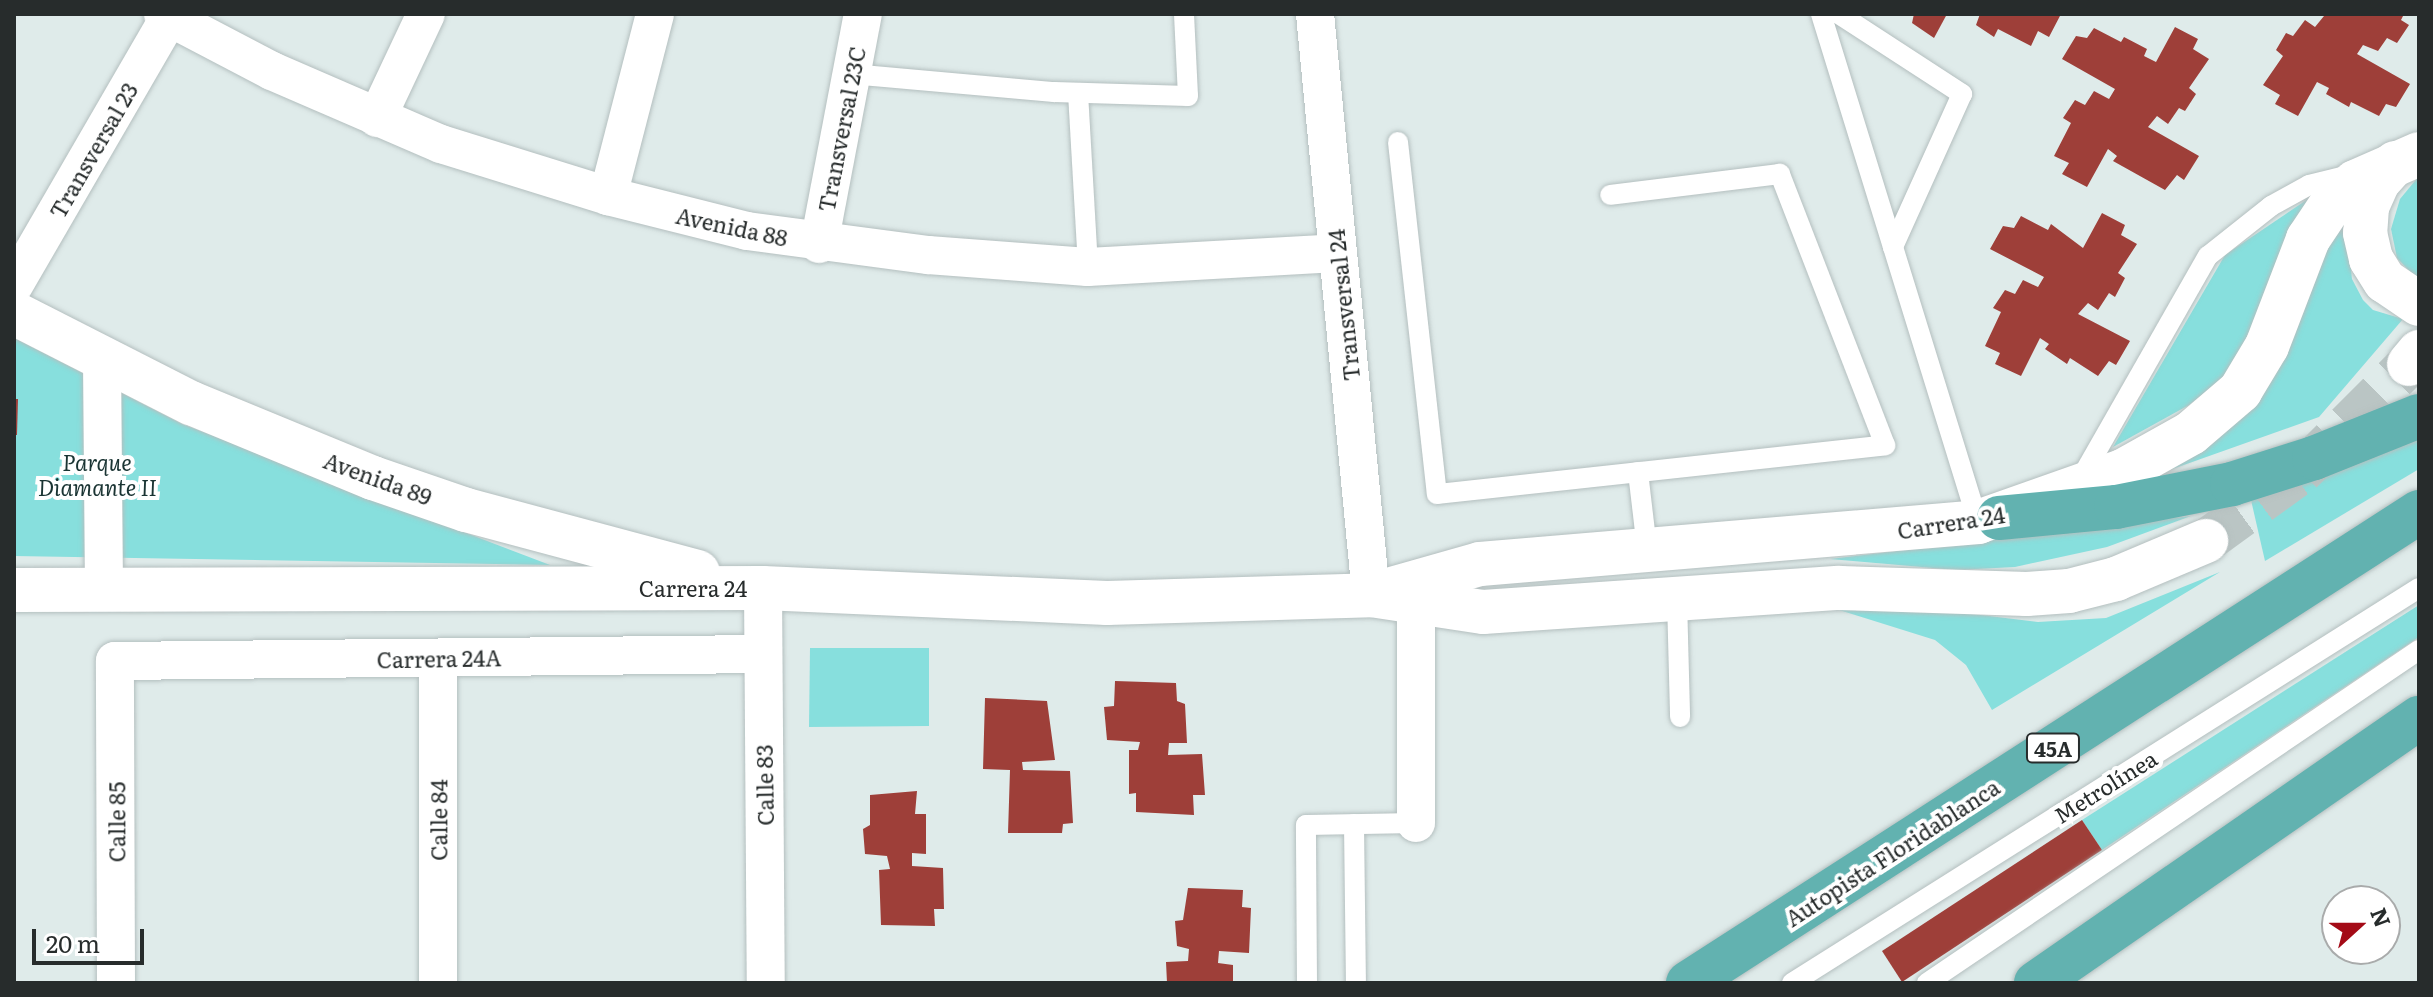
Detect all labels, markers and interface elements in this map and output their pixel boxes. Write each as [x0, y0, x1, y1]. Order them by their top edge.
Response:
street label: Transversal 23C [812, 44, 870, 214]
street label: Transversal 23 [43, 77, 143, 223]
street label: Avenida 88 [674, 201, 790, 251]
street label: Transversal 24 [1322, 228, 1364, 382]
street label: Avenida 89 [320, 446, 436, 510]
park label: Parque Diamante II [38, 448, 156, 500]
street label: Carrera 24 [1895, 500, 2007, 544]
street label: Carrera 24 [639, 575, 747, 601]
street label: Carrera 24A [376, 644, 502, 672]
road number: 45A [2025, 732, 2081, 764]
street label: Calle 83 [750, 744, 778, 826]
street label: Metrolínea [2049, 744, 2161, 828]
street label: Autopista Floridablanca [1780, 773, 2004, 931]
street label: Calle 84 [425, 779, 451, 861]
street label: Calle 85 [103, 782, 129, 862]
north arrow [2321, 885, 2401, 965]
text: N [2363, 902, 2401, 931]
scale bar [36, 913, 148, 963]
text: 20 m [46, 925, 100, 960]

